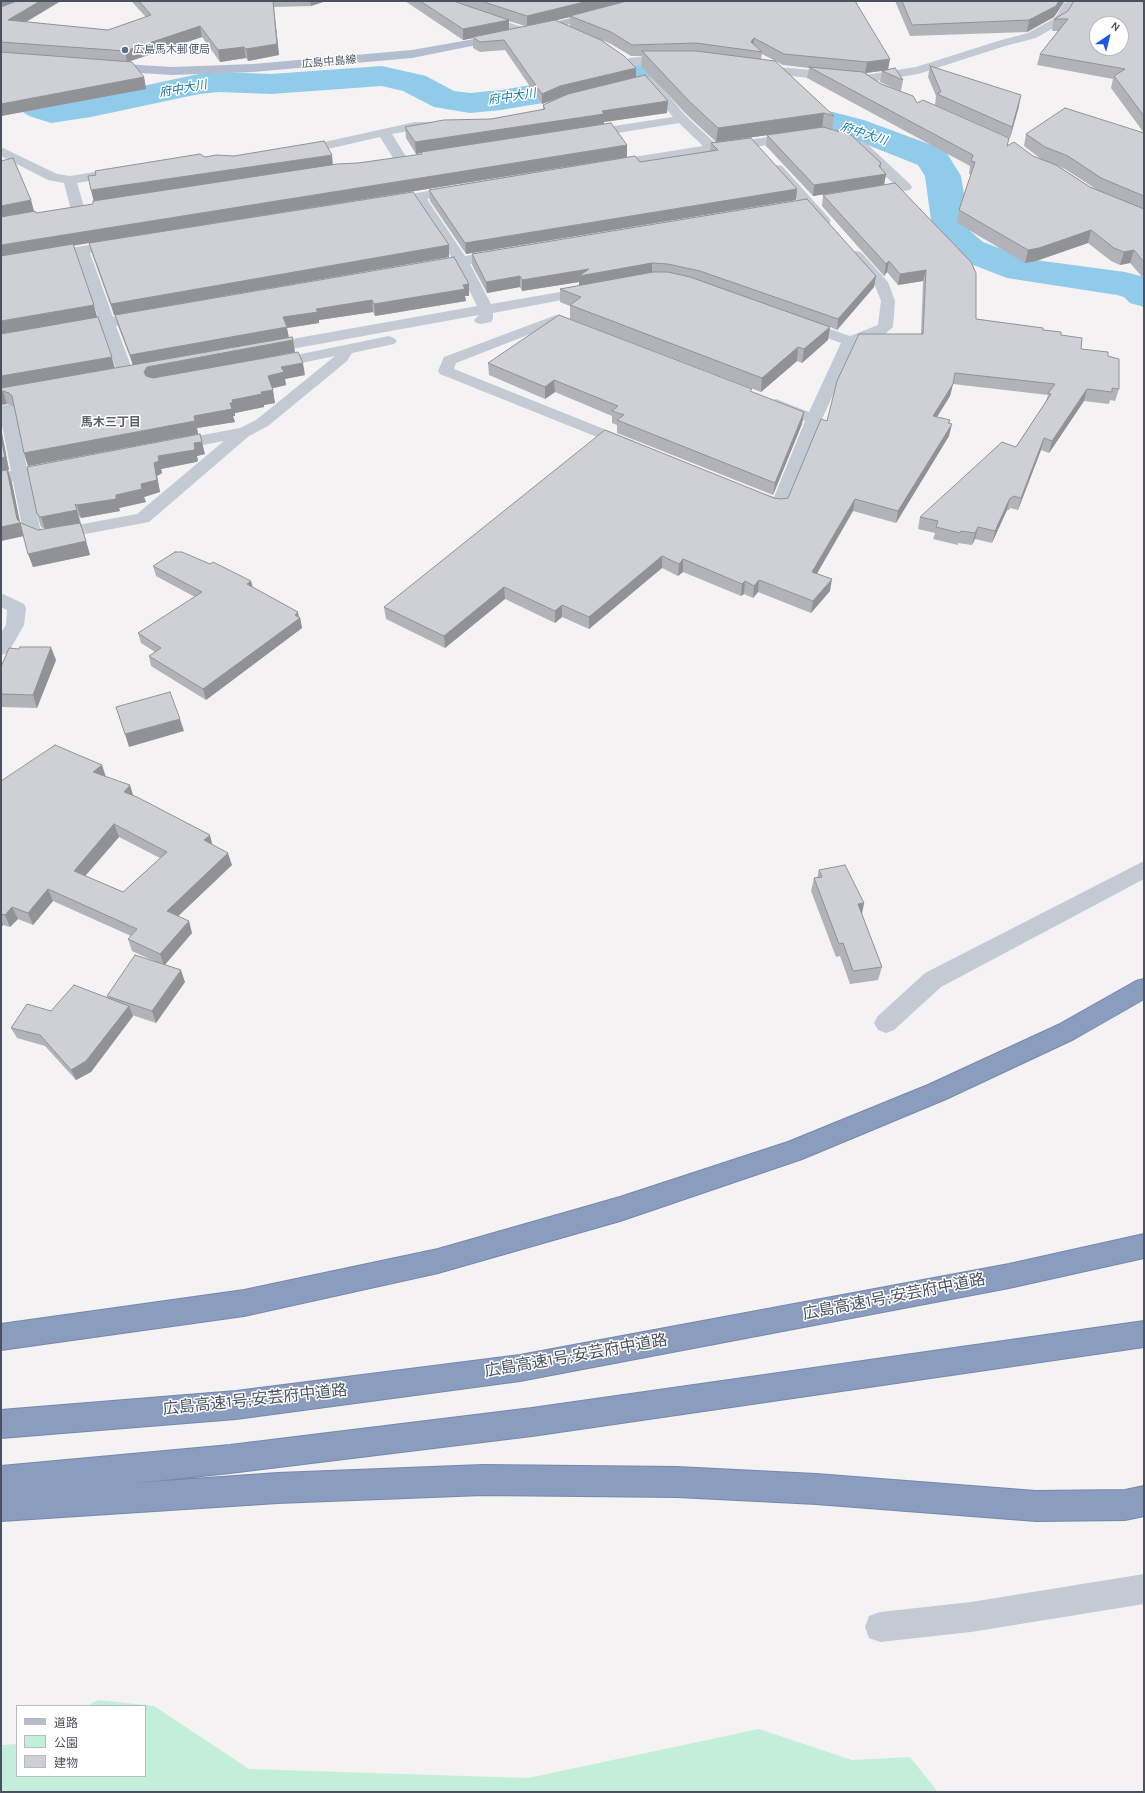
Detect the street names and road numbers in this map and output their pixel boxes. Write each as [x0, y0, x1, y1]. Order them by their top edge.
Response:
street label: 広島中島線 [301, 53, 357, 71]
street label: 広島高速1号;安芸府中道路 [801, 1270, 987, 1324]
street label: 広島高速1号;安芸府中道路 [483, 1330, 669, 1382]
street label: 広島高速1号;安芸府中道路 [162, 1381, 348, 1419]

